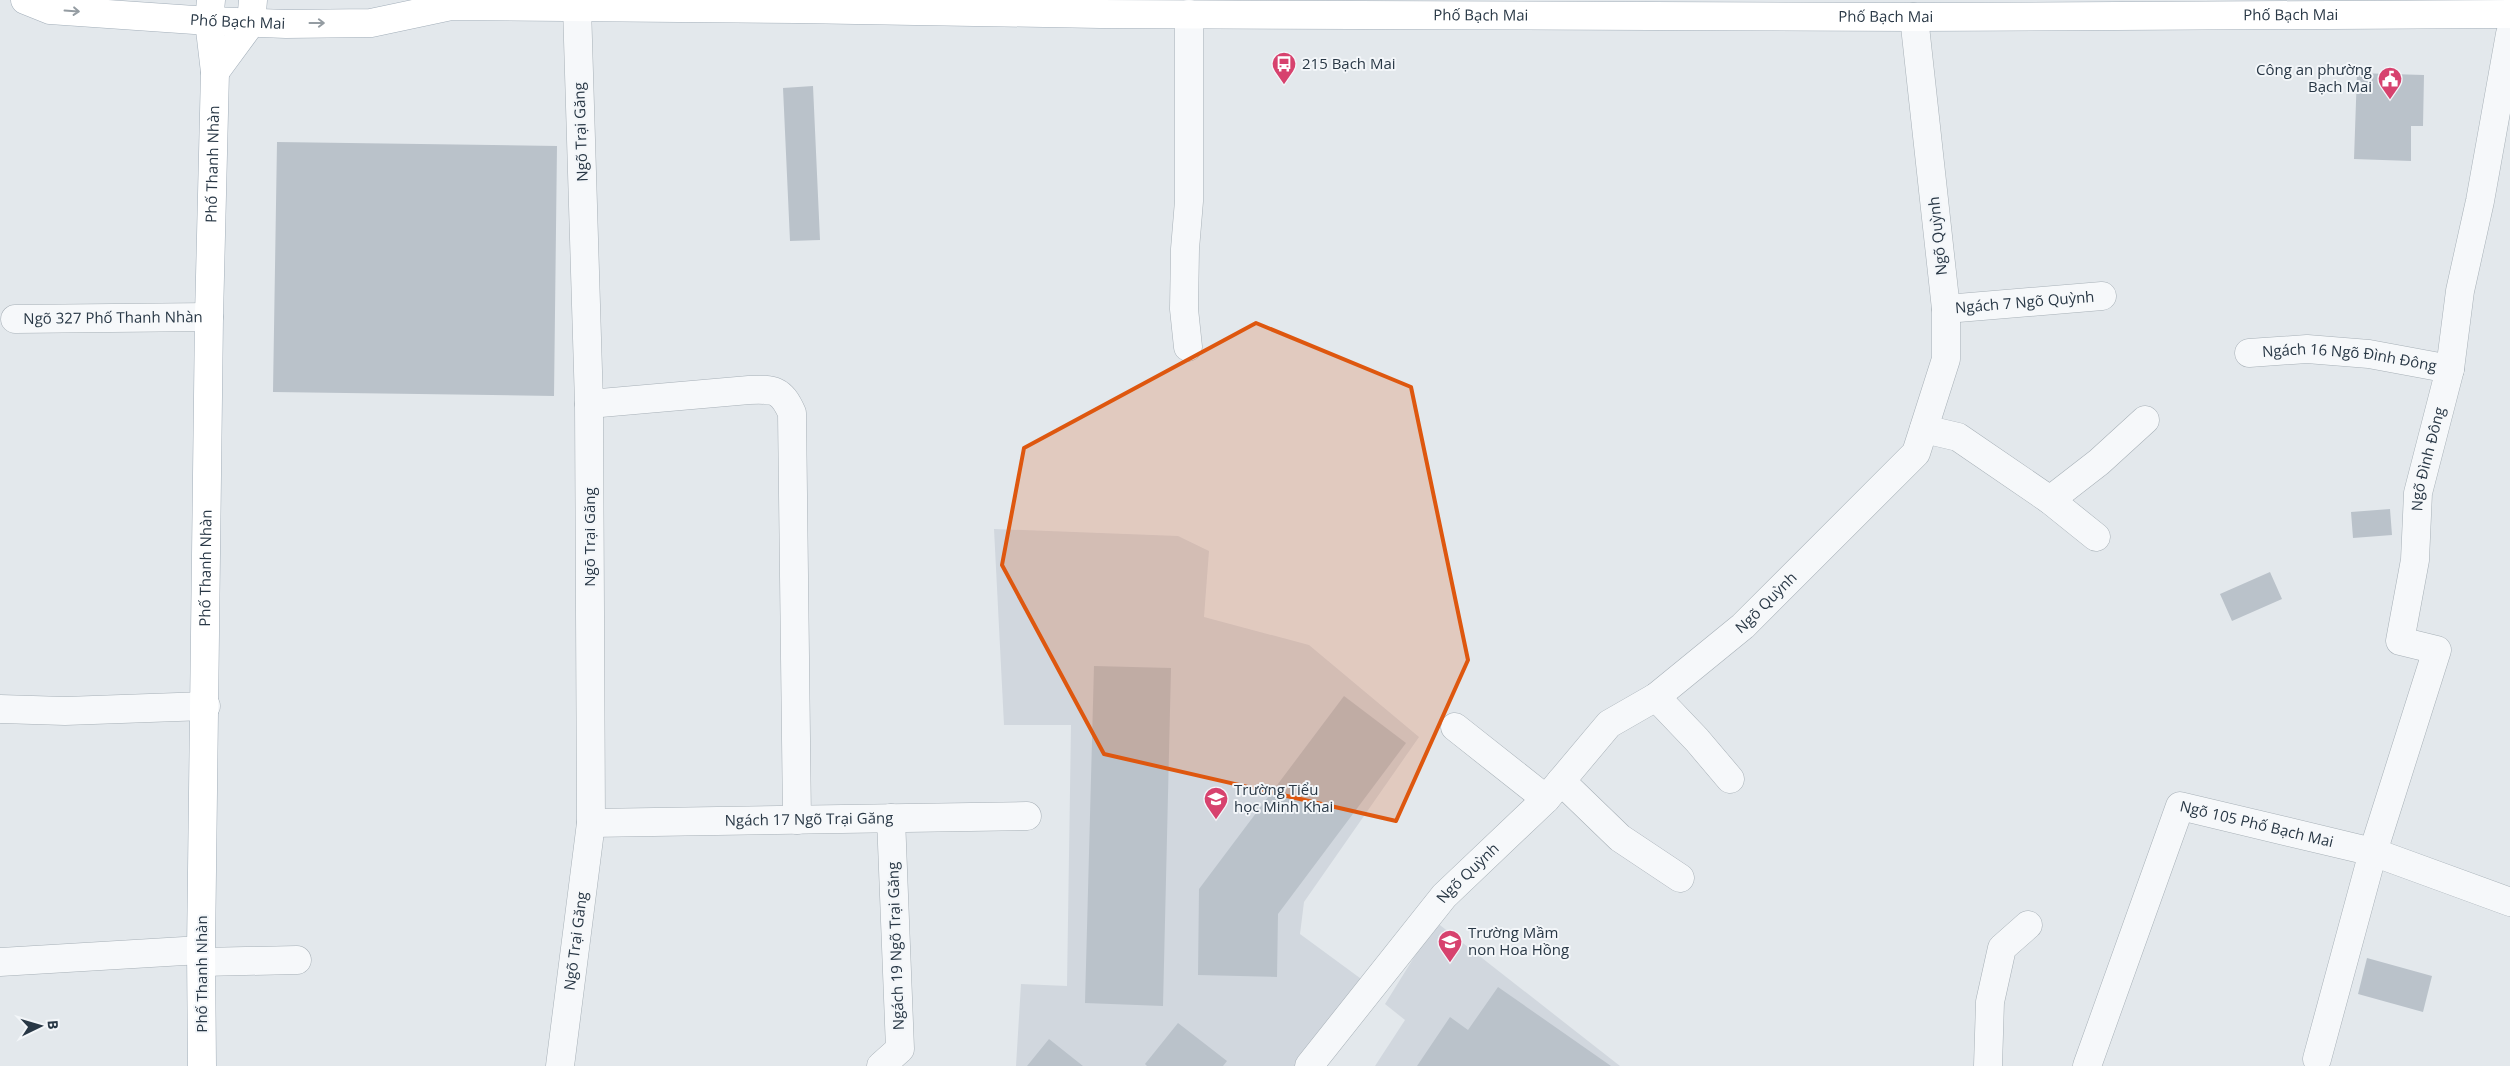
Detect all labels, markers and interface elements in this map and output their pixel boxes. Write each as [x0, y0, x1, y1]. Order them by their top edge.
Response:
street label: Phố Bạch Mai [1433, 4, 1528, 25]
street label: Phố Bạch Mai [2243, 4, 2338, 24]
street label: Phố Bạch Mai [1838, 6, 1933, 26]
one-way arrow [63, 7, 79, 16]
street label: Phố Bạch Mai [190, 9, 286, 33]
one-way arrow [309, 18, 325, 28]
bus stop icon: 215 Bạch Mai [1271, 51, 1297, 85]
place label: 215 Bạch Mai [1302, 53, 1396, 73]
place label: Công an phường Bạch Mai [2256, 59, 2372, 96]
public building icon: Công an phường Bạch Mai [2377, 66, 2403, 100]
street label: Ngõ Trại Găng [568, 82, 592, 182]
street label: Phố Thanh Nhàn [200, 105, 223, 223]
street label: Ngõ Quỳnh [1923, 196, 1951, 277]
street label: Ngách 7 Ngõ Quỳnh [1954, 286, 2095, 317]
street label: Ngõ 327 Phố Thanh Nhàn [23, 306, 203, 328]
street label: Ngách 16 Ngõ Đình Đông [2261, 338, 2438, 375]
street label: Ngõ Đình Đông [2406, 405, 2449, 512]
street label: Ngõ Trại Găng [579, 487, 599, 587]
street label: Phố Thanh Nhàn [194, 509, 216, 627]
street label: Ngõ Quỳnh [1731, 567, 1800, 637]
place label: Trường Tiểu học Minh Khai [1234, 779, 1333, 816]
school or university icon: Trường Tiểu học Minh Khai [1203, 786, 1229, 820]
street label: Ngõ 105 Phố Bạch Mai [2178, 795, 2336, 851]
street label: Ngách 17 Ngõ Trại Găng [725, 807, 893, 830]
street label: Ngõ Quỳnh [1431, 838, 1503, 907]
street label: Ngách 19 Ngõ Trại Găng [882, 862, 908, 1031]
street label: Ngõ Trại Găng [559, 890, 591, 991]
street label: Phố Thanh Nhàn [191, 915, 211, 1033]
place label: Trường Mầm non Hoa Hồng [1468, 922, 1569, 959]
school or university icon: Trường Mầm non Hoa Hồng [1437, 929, 1463, 963]
north arrow [15, 1001, 65, 1051]
text: B [44, 1019, 63, 1030]

